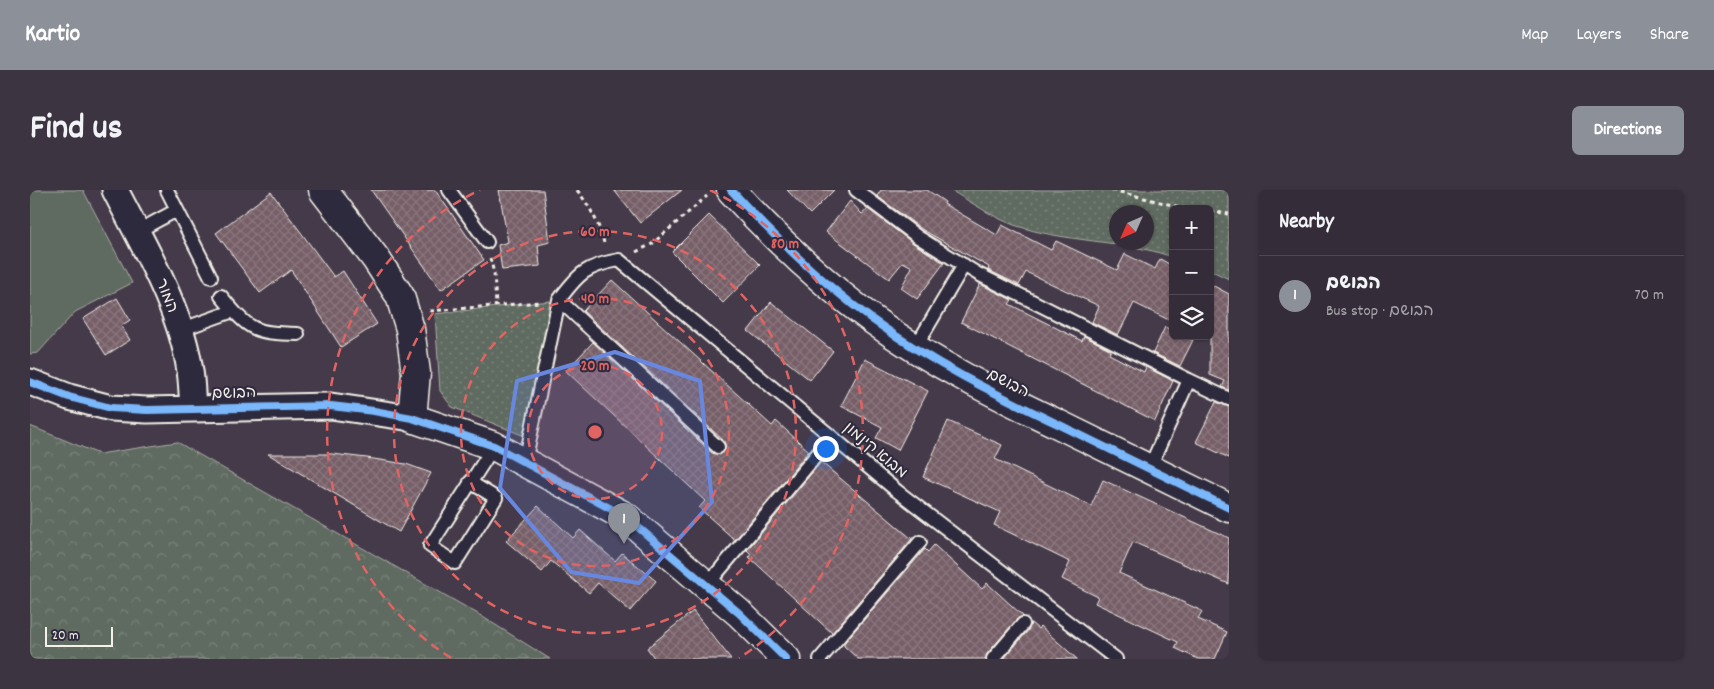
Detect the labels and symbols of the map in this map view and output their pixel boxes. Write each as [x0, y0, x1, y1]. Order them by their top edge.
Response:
north arrow [1109, 205, 1154, 250]
text: 60 m [580, 222, 610, 244]
text: 80 m [771, 234, 799, 256]
street label: המור [149, 275, 183, 317]
text: 40 m [581, 289, 609, 311]
text: 20 m [581, 356, 609, 378]
street label: הבושם [983, 364, 1033, 404]
street label: הבושם [211, 382, 257, 406]
street label: מבוא קינמון [838, 417, 912, 485]
centre of rings [586, 423, 604, 441]
your location [813, 436, 839, 462]
pin: 1 [608, 503, 640, 544]
scale bar [45, 624, 112, 647]

